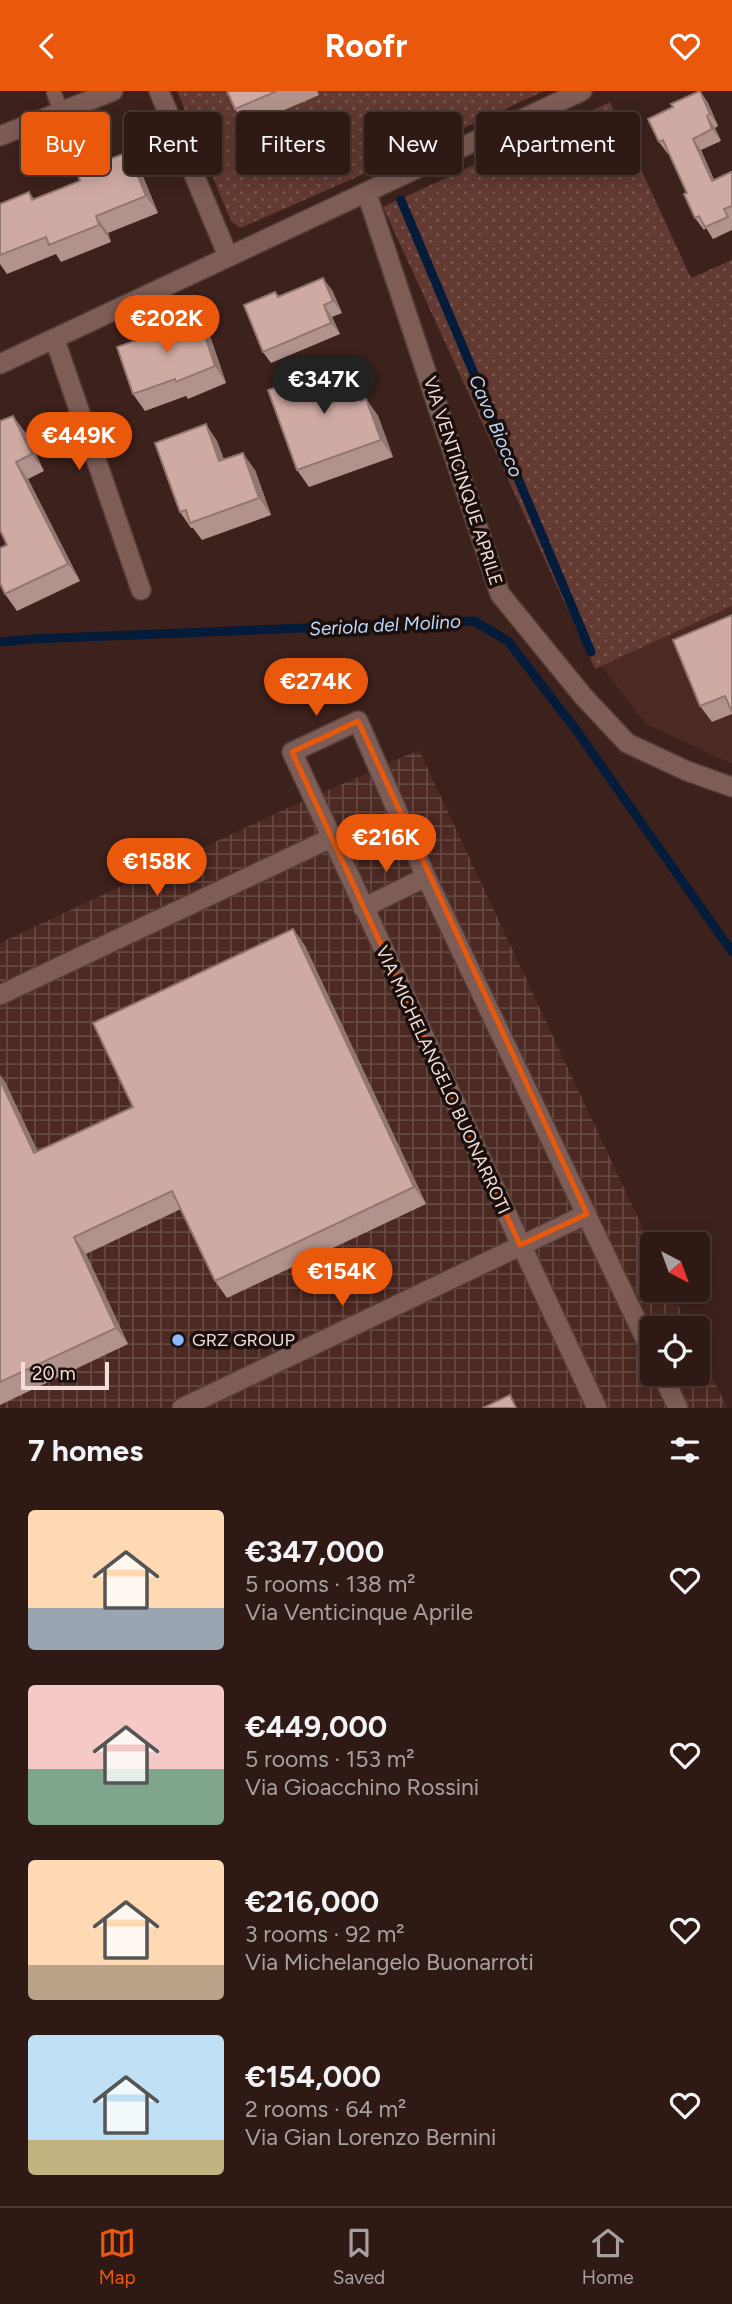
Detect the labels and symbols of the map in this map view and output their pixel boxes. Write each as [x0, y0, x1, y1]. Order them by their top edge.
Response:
pin: €202K [118, 295, 216, 355]
pin: €347K [275, 357, 373, 416]
water label: Cavo Biocco [464, 371, 528, 481]
street label: VIA VENTICINQUE APRILE [419, 374, 507, 588]
pin: €449K [30, 413, 128, 472]
water label: Seriola del Molino [309, 610, 461, 640]
pin: €274K [267, 659, 365, 718]
pin: €216K [337, 815, 435, 874]
pin: €158K [108, 839, 206, 898]
street label: VIA MICHELANGELO BUONARROTI [371, 942, 515, 1218]
north arrow [640, 1232, 710, 1302]
pin: €154K [293, 1249, 391, 1308]
place label: GRZ GROUP [192, 1329, 295, 1351]
marker: GRZ GROUP [170, 1332, 186, 1348]
scale bar [21, 1359, 108, 1391]

